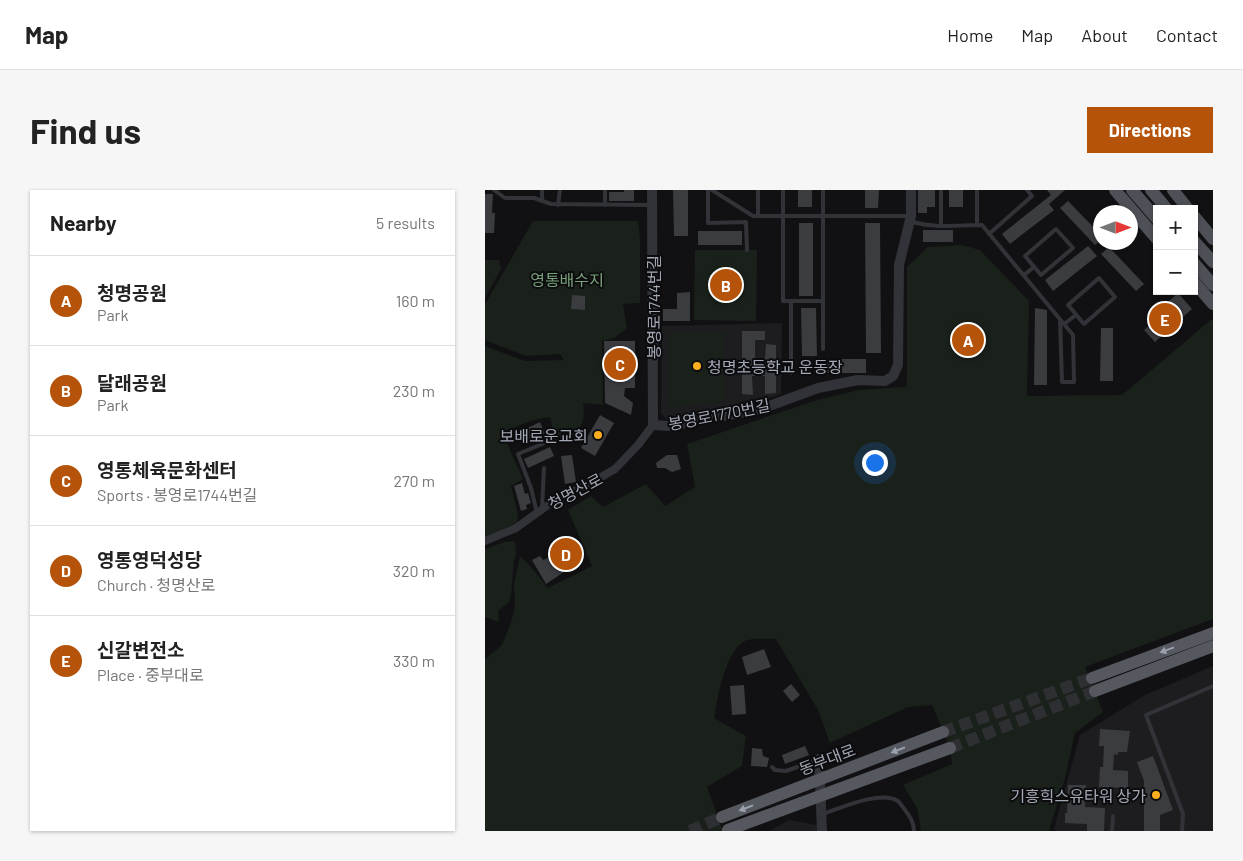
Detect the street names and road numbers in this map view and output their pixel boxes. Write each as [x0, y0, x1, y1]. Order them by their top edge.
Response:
street label: 봉영로1744번길 [644, 255, 663, 359]
street label: 봉영로1770번길 [666, 395, 772, 433]
street label: 청명산로 [545, 469, 606, 513]
street label: 동부대로 [796, 739, 858, 778]

